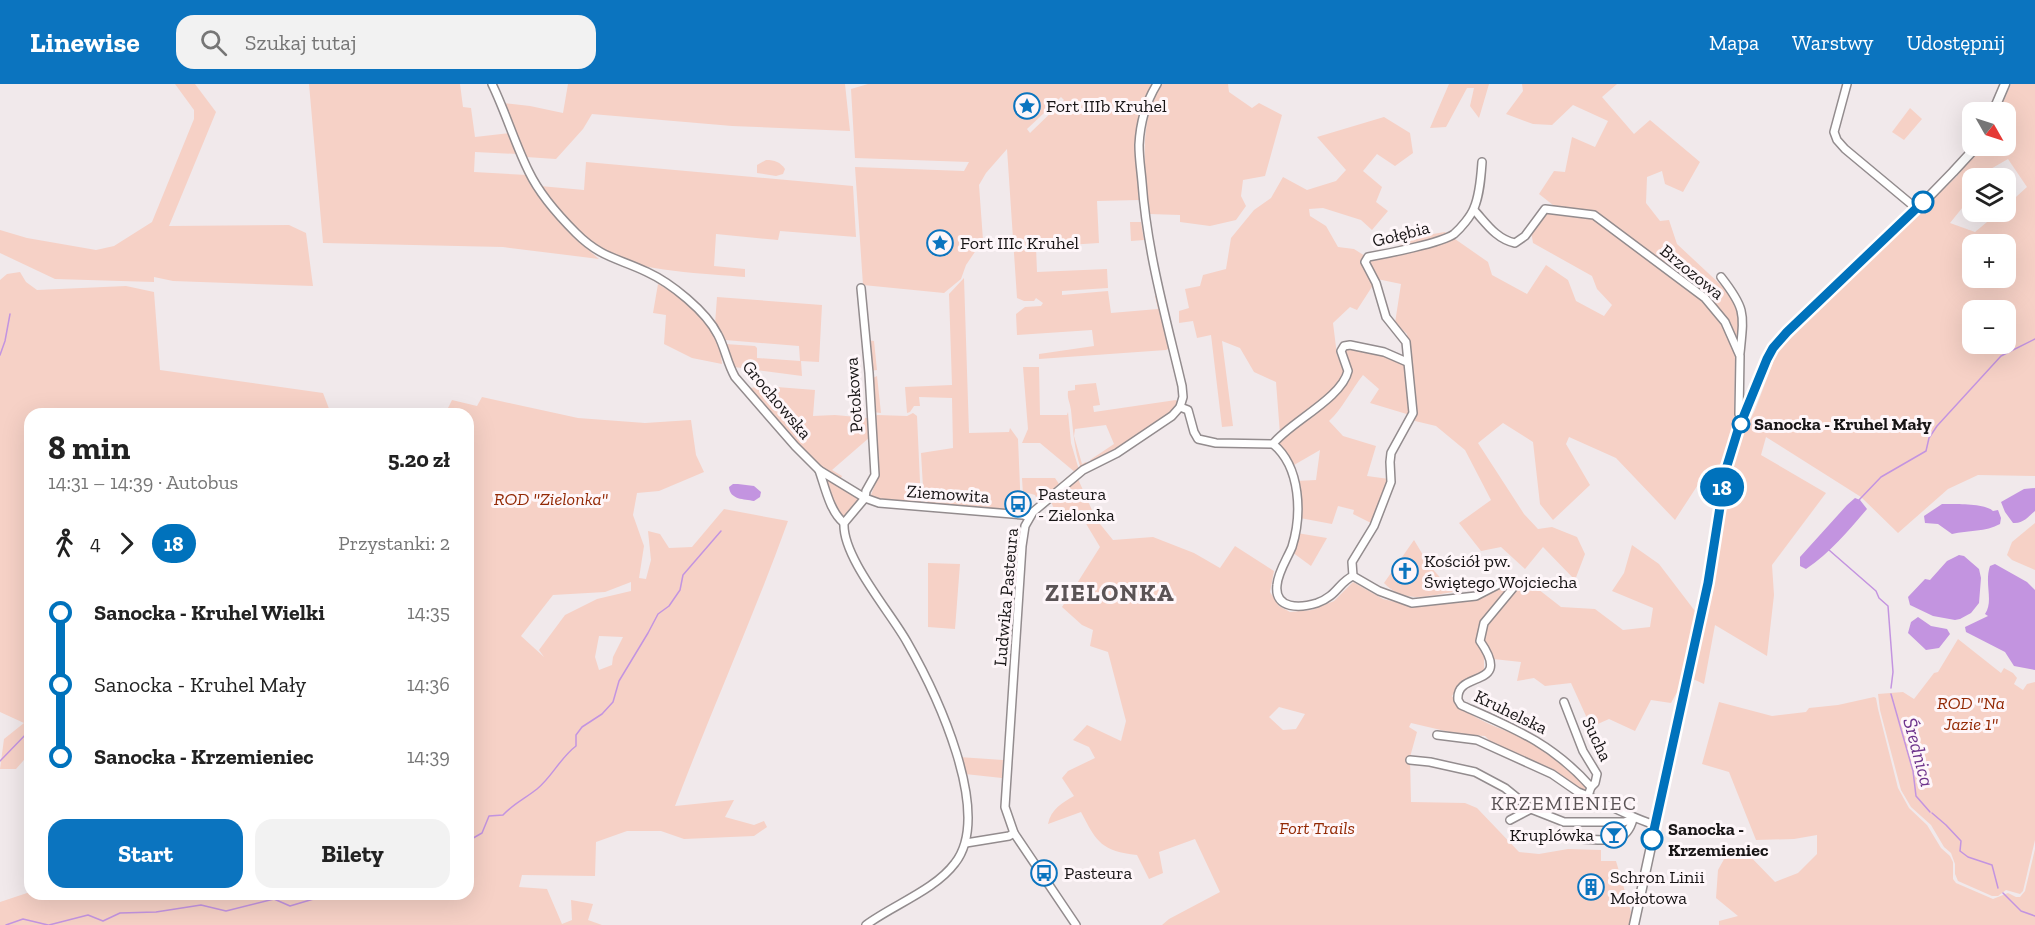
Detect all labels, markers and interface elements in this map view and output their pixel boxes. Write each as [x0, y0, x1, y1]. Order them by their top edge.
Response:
search box [176, 15, 596, 69]
text: Linewise [30, 26, 140, 59]
icon: search [197, 26, 230, 59]
text: Szukaj tutaj [245, 29, 356, 56]
text: Mapa [1709, 30, 1759, 55]
text: Warstwy [1792, 30, 1874, 55]
text: Udostępnij [1907, 30, 2005, 55]
place icon: Fort IIIb Kruhel [1012, 91, 1042, 121]
place label: Fort IIIb Kruhel [1046, 95, 1167, 117]
north arrow [1962, 102, 2016, 156]
map controls [1962, 102, 2016, 354]
button: layers [1962, 168, 2016, 222]
unlabelled marker [1912, 191, 1934, 213]
street label: Gołębia [1370, 216, 1432, 252]
place icon: Fort IIIc Kruhel [925, 228, 955, 258]
place label: Fort IIIc Kruhel [960, 232, 1079, 254]
button: + [1962, 234, 2016, 288]
street label: Brzozowa [1656, 240, 1729, 305]
button: − [1962, 300, 2016, 354]
street label: Grochowska [738, 356, 817, 444]
street label: Potokowa [840, 356, 868, 434]
place label: Sanocka - Kruhel Mały [1754, 413, 1932, 435]
marker: Sanocka - Kruhel Mały [1732, 415, 1750, 433]
text: 8 min [48, 428, 130, 467]
text: 5.20 zł [388, 446, 450, 473]
line badge: 18 [1695, 468, 1749, 506]
text: 14:31 – 14:39 · Autobus [48, 470, 238, 494]
text: 18 [1712, 475, 1732, 500]
street label: Ziemowita [906, 480, 990, 508]
place label: Pasteura - Zielonka [1038, 483, 1115, 526]
park label: ROD "Zielonka" [494, 488, 609, 510]
bus stop icon: Pasteura - Zielonka [1003, 489, 1033, 519]
icon: walk [48, 527, 81, 560]
icon: forward [110, 527, 143, 560]
street label: Ludwika Pasteura [989, 527, 1023, 667]
text: 4 [90, 531, 101, 555]
text: 18 [164, 531, 184, 556]
text: Przystanki: 2 [338, 531, 450, 555]
place label: Kościół pw. Świętego Wojciecha [1424, 550, 1577, 593]
church icon: Kościół pw. Świętego Wojciecha [1390, 556, 1420, 586]
district label: ZIELONKA [1045, 578, 1175, 607]
text: Sanocka - Kruhel Wielki [94, 599, 325, 626]
text: 14:35 [407, 600, 450, 624]
text: Sanocka - Kruhel Mały [94, 671, 306, 698]
text: 14:36 [407, 672, 450, 696]
street label: Kruhelska [1471, 685, 1551, 739]
park label: ROD "Na Jazie 1" [1937, 692, 2005, 735]
street label: Sucha [1577, 713, 1617, 765]
water label: Średnica [1898, 715, 1940, 789]
text: Sanocka - Krzemieniec [94, 743, 314, 770]
text: 14:39 [407, 744, 450, 768]
district label: KRZEMIENIEC [1491, 791, 1637, 815]
park label: Fort Trails [1279, 817, 1355, 839]
place label: Sanocka - Krzemieniec [1668, 818, 1769, 861]
button: Start [48, 819, 243, 888]
button: Bilety [255, 819, 450, 888]
bar icon: Kruplówka [1599, 820, 1629, 850]
place label: Kruplówka [1509, 824, 1594, 846]
marker: Sanocka - Krzemieniec [1641, 828, 1663, 850]
bus stop icon: Pasteura [1029, 858, 1059, 888]
place label: Pasteura [1064, 862, 1133, 884]
place label: Schron Linii Mołotowa [1610, 866, 1704, 909]
building icon: Schron Linii Mołotowa [1576, 872, 1606, 902]

